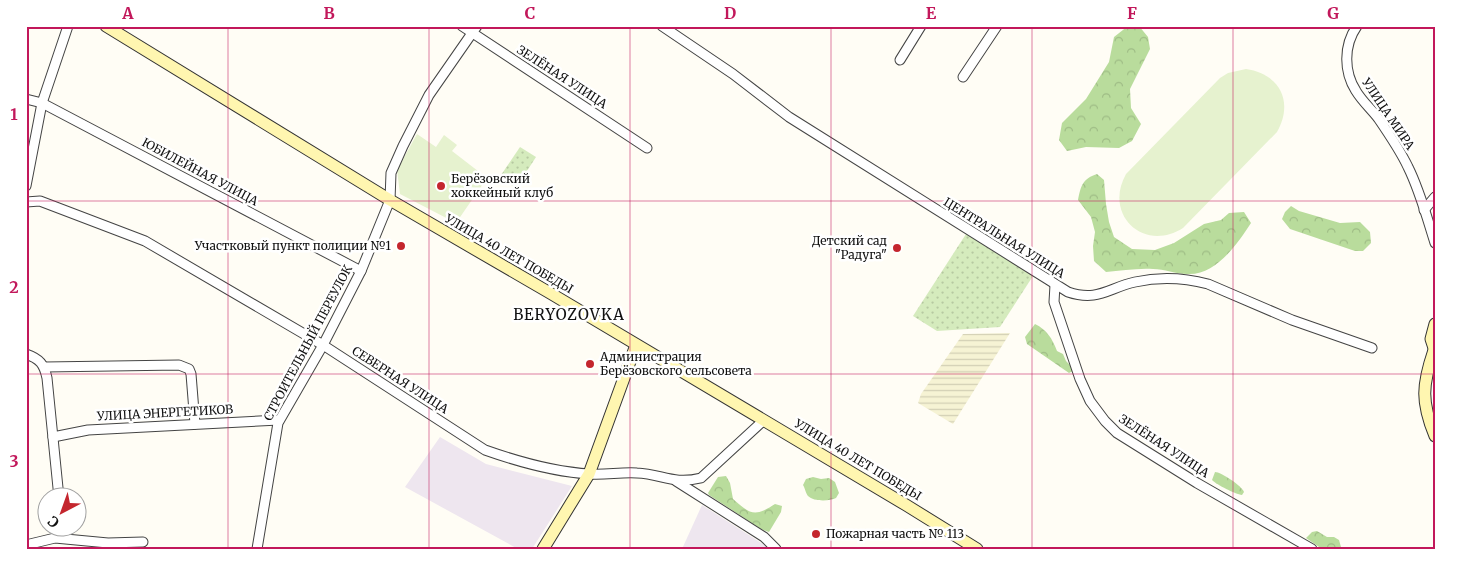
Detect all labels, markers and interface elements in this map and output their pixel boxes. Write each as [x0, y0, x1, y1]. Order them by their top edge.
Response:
text: A [121, 3, 134, 23]
text: B [323, 3, 335, 23]
text: C [525, 3, 535, 23]
text: D [724, 3, 736, 23]
text: E [926, 3, 937, 23]
text: F [1127, 3, 1137, 23]
text: G [1327, 3, 1339, 23]
street label: ЗЕЛЁНАЯ УЛИЦА [514, 42, 611, 112]
street label: УЛИЦА МИРА [1358, 74, 1418, 153]
text: 1 [10, 104, 18, 124]
street label: ЮБИЛЕЙНАЯ УЛИЦА [140, 135, 261, 209]
place label: Берёзовский хоккейный клуб [451, 171, 553, 200]
marker: Берёзовский хоккейный клуб [435, 180, 447, 192]
street label: ЦЕНТРАЛЬНАЯ УЛИЦА [941, 194, 1068, 281]
street label: УЛИЦА 40 ЛЕТ ПОБЕДЫ [442, 210, 576, 296]
place label: Детский сад "Радуга" [812, 233, 887, 262]
place label: Участковый пункт полиции №1 [194, 238, 392, 253]
marker: Участковый пункт полиции №1 [395, 240, 407, 252]
marker: Детский сад "Радуга" [891, 242, 903, 254]
street label: СТРОИТЕЛЬНЫЙ ПЕРЕУЛОК [260, 262, 355, 423]
text: 2 [9, 277, 19, 297]
district label: BERYOZOVKA [513, 305, 625, 324]
street label: СЕВЕРНАЯ УЛИЦА [349, 343, 452, 417]
place label: Администрация Берёзовского сельсовета [599, 349, 752, 378]
marker: Администрация Берёзовского сельсовета [584, 358, 596, 370]
street label: УЛИЦА ЭНЕРГЕТИКОВ [96, 401, 233, 424]
street label: ЗЕЛЁНАЯ УЛИЦА [1116, 411, 1213, 481]
street label: УЛИЦА 40 ЛЕТ ПОБЕДЫ [791, 415, 925, 504]
text: 3 [9, 451, 19, 471]
north arrow [38, 488, 88, 538]
text: С [44, 512, 63, 532]
place label: Пожарная часть № 113 [826, 526, 964, 541]
marker: Пожарная часть № 113 [810, 528, 822, 540]

